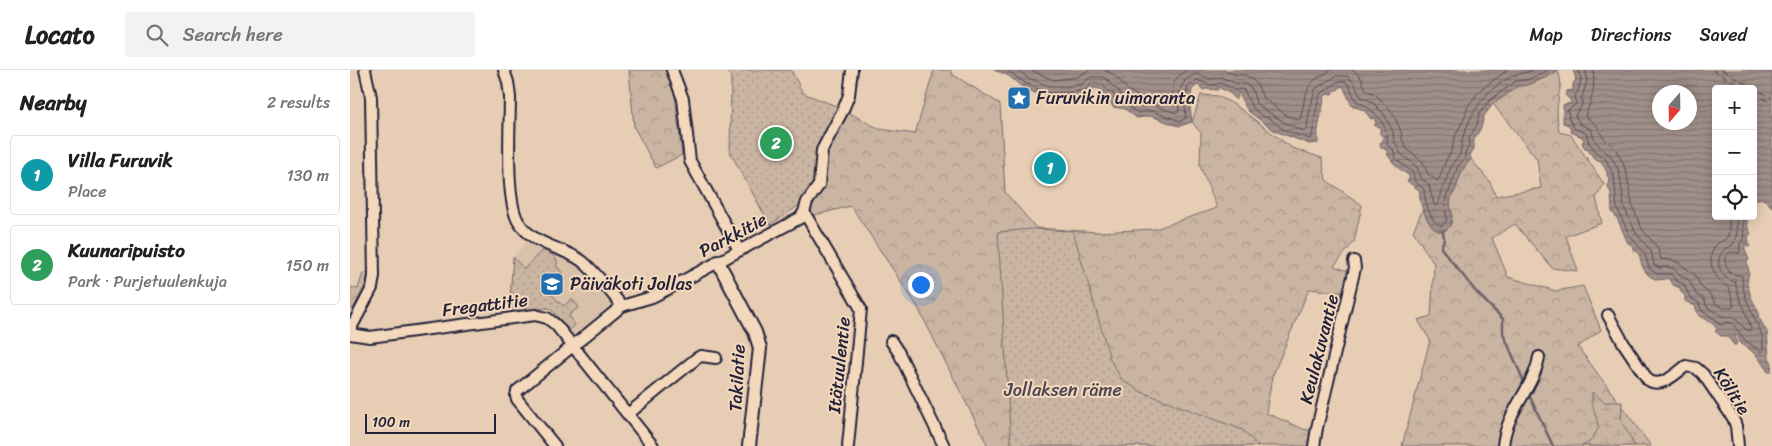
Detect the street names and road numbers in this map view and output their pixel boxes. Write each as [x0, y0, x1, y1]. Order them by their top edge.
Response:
street label: Parkkitie [693, 204, 773, 266]
street label: Fregattitie [440, 284, 530, 326]
street label: Keulakuvantie [1290, 291, 1348, 407]
street label: Itätuulentie [818, 315, 860, 416]
street label: Takilatie [719, 343, 755, 413]
street label: Kölitie [1705, 361, 1759, 422]

